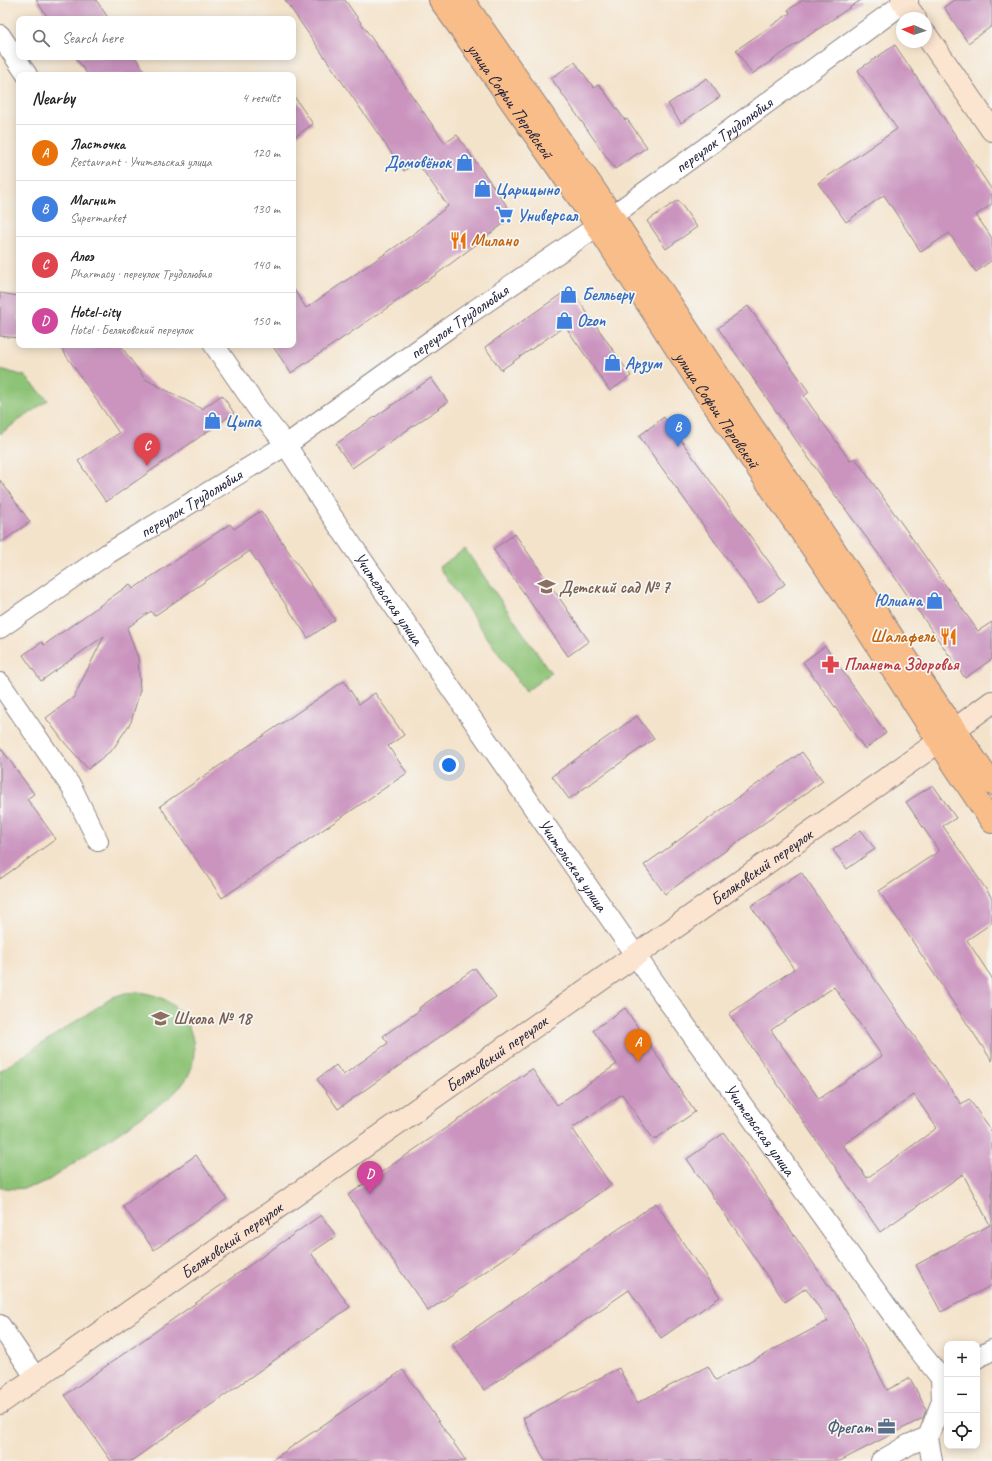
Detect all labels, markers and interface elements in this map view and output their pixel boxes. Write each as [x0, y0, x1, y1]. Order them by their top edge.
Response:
north arrow [896, 12, 932, 48]
search box [16, 16, 296, 60]
icon: search [30, 27, 52, 49]
text: Search here [62, 29, 123, 48]
street label: улица Софьи Перовской [462, 38, 558, 164]
text: Nearby [32, 88, 75, 109]
text: 4 results [242, 90, 280, 106]
street label: переулок Трудолюбия [671, 92, 778, 178]
text: Ласточка [70, 135, 125, 154]
text: A [42, 145, 48, 161]
text: 120 m [252, 145, 280, 161]
place label: Домовёнок [385, 152, 452, 173]
shop icon: Домовёнок [454, 152, 474, 172]
text: Restaurant · Учительская улица [70, 154, 212, 170]
shop icon: Царицыно [472, 179, 492, 199]
place label: Царицыно [495, 179, 561, 200]
text: Магнит [70, 191, 115, 210]
text: B [42, 201, 48, 217]
text: 130 m [252, 201, 280, 217]
supermarket icon: Универсал [494, 205, 514, 225]
place label: Универсал [517, 205, 579, 226]
text: Supermarket [70, 210, 125, 226]
restaurant icon: Милано [448, 230, 468, 250]
place label: Милано [471, 230, 520, 251]
text: Алоэ [70, 247, 94, 266]
text: C [42, 257, 48, 273]
text: 140 m [252, 257, 280, 273]
text: Pharmacy · переулок Трудолюбия [70, 266, 211, 282]
street label: переулок Трудолюбия [406, 280, 513, 364]
shop icon: Белльеру [559, 284, 579, 304]
place label: Белльеру [582, 284, 635, 305]
text: Hotel-city [70, 303, 120, 322]
shop icon: Ozon [554, 310, 574, 330]
place label: Ozon [577, 310, 607, 331]
text: D [41, 313, 49, 329]
text: 150 m [252, 313, 280, 329]
text: Hotel · Беляковский переулок [70, 322, 193, 338]
street label: улица Софьи Перовской [670, 347, 765, 473]
shop icon: Арзум [602, 353, 622, 373]
place label: Арзум [625, 353, 663, 375]
shop icon: Цыпа [202, 411, 222, 431]
place label: Цыпа [225, 411, 262, 432]
pin: B [665, 414, 691, 447]
pin: C [134, 433, 160, 466]
street label: переулок Трудолюбия [136, 464, 247, 543]
street label: Учительская улица [349, 548, 429, 650]
school or university icon: Детский сад № 7 [536, 577, 556, 597]
place label: Детский сад № 7 [559, 577, 672, 598]
place label: Юлиана [875, 590, 924, 611]
shop icon: Юлиана [925, 590, 945, 610]
place label: Шалафель [870, 626, 936, 647]
restaurant icon: Шалафель [938, 626, 958, 646]
pharmacy icon: Планета Здоровья [821, 654, 841, 674]
place label: Планета Здоровья [844, 654, 960, 675]
your location [439, 755, 459, 775]
street label: Учительская улица [533, 815, 613, 917]
street label: Беляковский переулок [706, 823, 818, 910]
school or university icon: Школа № 18 [150, 1008, 170, 1028]
place label: Школа № 18 [173, 1008, 253, 1029]
street label: Беляковский переулок [442, 1010, 553, 1097]
pin: A [625, 1029, 651, 1062]
street label: Учительская улица [720, 1080, 801, 1181]
pin: D [357, 1161, 383, 1194]
street label: Беляковский переулок [177, 1196, 288, 1284]
map controls [944, 1341, 980, 1449]
button: + [944, 1341, 980, 1377]
button: − [944, 1377, 980, 1413]
button: locate [944, 1413, 980, 1449]
place label: Фрегат [827, 1417, 874, 1438]
office icon: Фрегат [876, 1417, 896, 1437]

